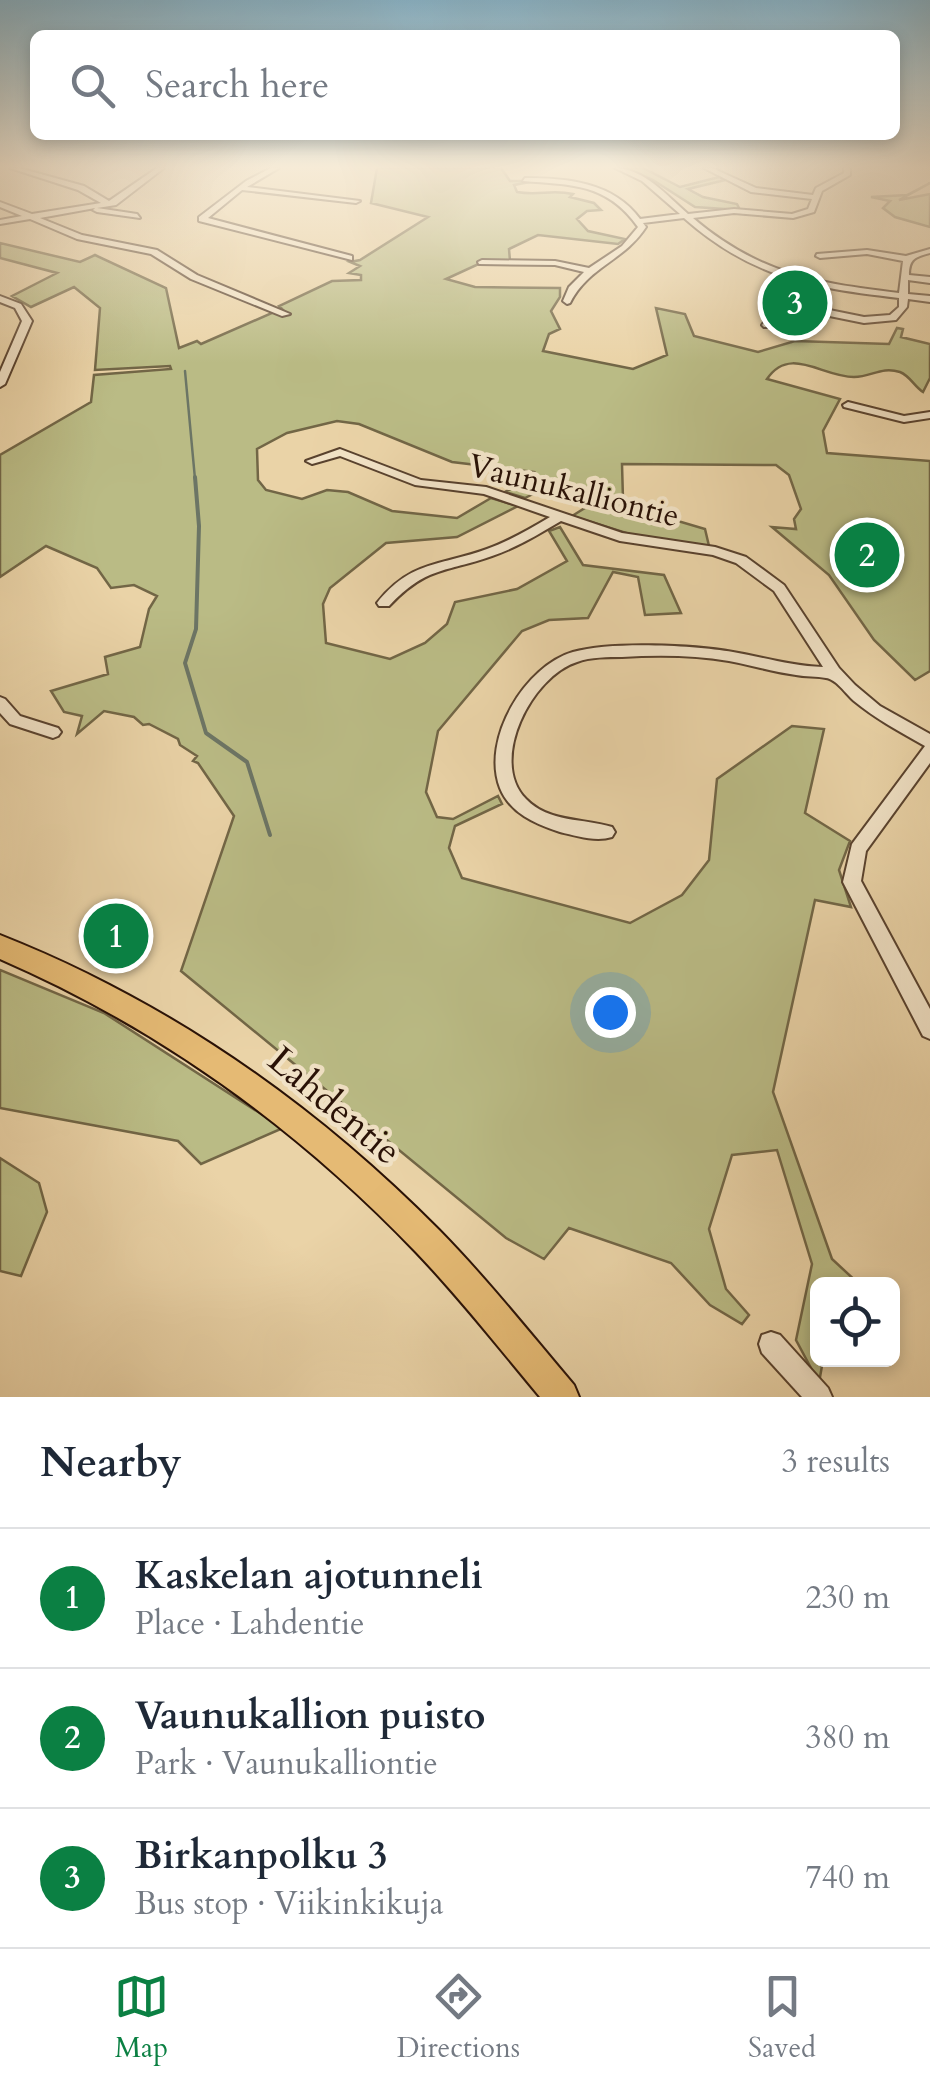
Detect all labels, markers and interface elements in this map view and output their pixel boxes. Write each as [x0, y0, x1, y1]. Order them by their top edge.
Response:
search box [30, 30, 900, 140]
icon: search [65, 58, 120, 113]
text: Search here [145, 59, 329, 111]
pin: 3 [762, 266, 828, 340]
street label: Vaunukalliontie [464, 443, 684, 538]
pin: 2 [834, 518, 900, 592]
pin: 1 [84, 898, 148, 974]
your location [585, 987, 636, 1038]
street label: Lahdentie [257, 1035, 412, 1177]
map controls [810, 1277, 900, 1367]
button: locate [810, 1277, 900, 1367]
text: Nearby [40, 1434, 182, 1491]
text: 3 results [782, 1440, 890, 1484]
text: Kaskelan ajotunneli [135, 1550, 483, 1602]
text: 1 [64, 1576, 81, 1620]
text: 230 m [805, 1576, 890, 1620]
text: Place · Lahdentie [135, 1602, 364, 1646]
text: Vaunukallion puisto [135, 1690, 485, 1742]
text: 2 [64, 1716, 81, 1760]
text: 380 m [805, 1716, 890, 1760]
text: Park · Vaunukalliontie [135, 1742, 438, 1786]
text: Birkanpolku 3 [135, 1830, 387, 1882]
text: 3 [64, 1856, 81, 1900]
text: 740 m [805, 1856, 890, 1900]
text: Bus stop · Viikinkikuja [135, 1882, 444, 1926]
tab: Map [114, 1969, 169, 2067]
tab: Directions [397, 1969, 520, 2067]
tab: Saved [748, 1969, 816, 2067]

